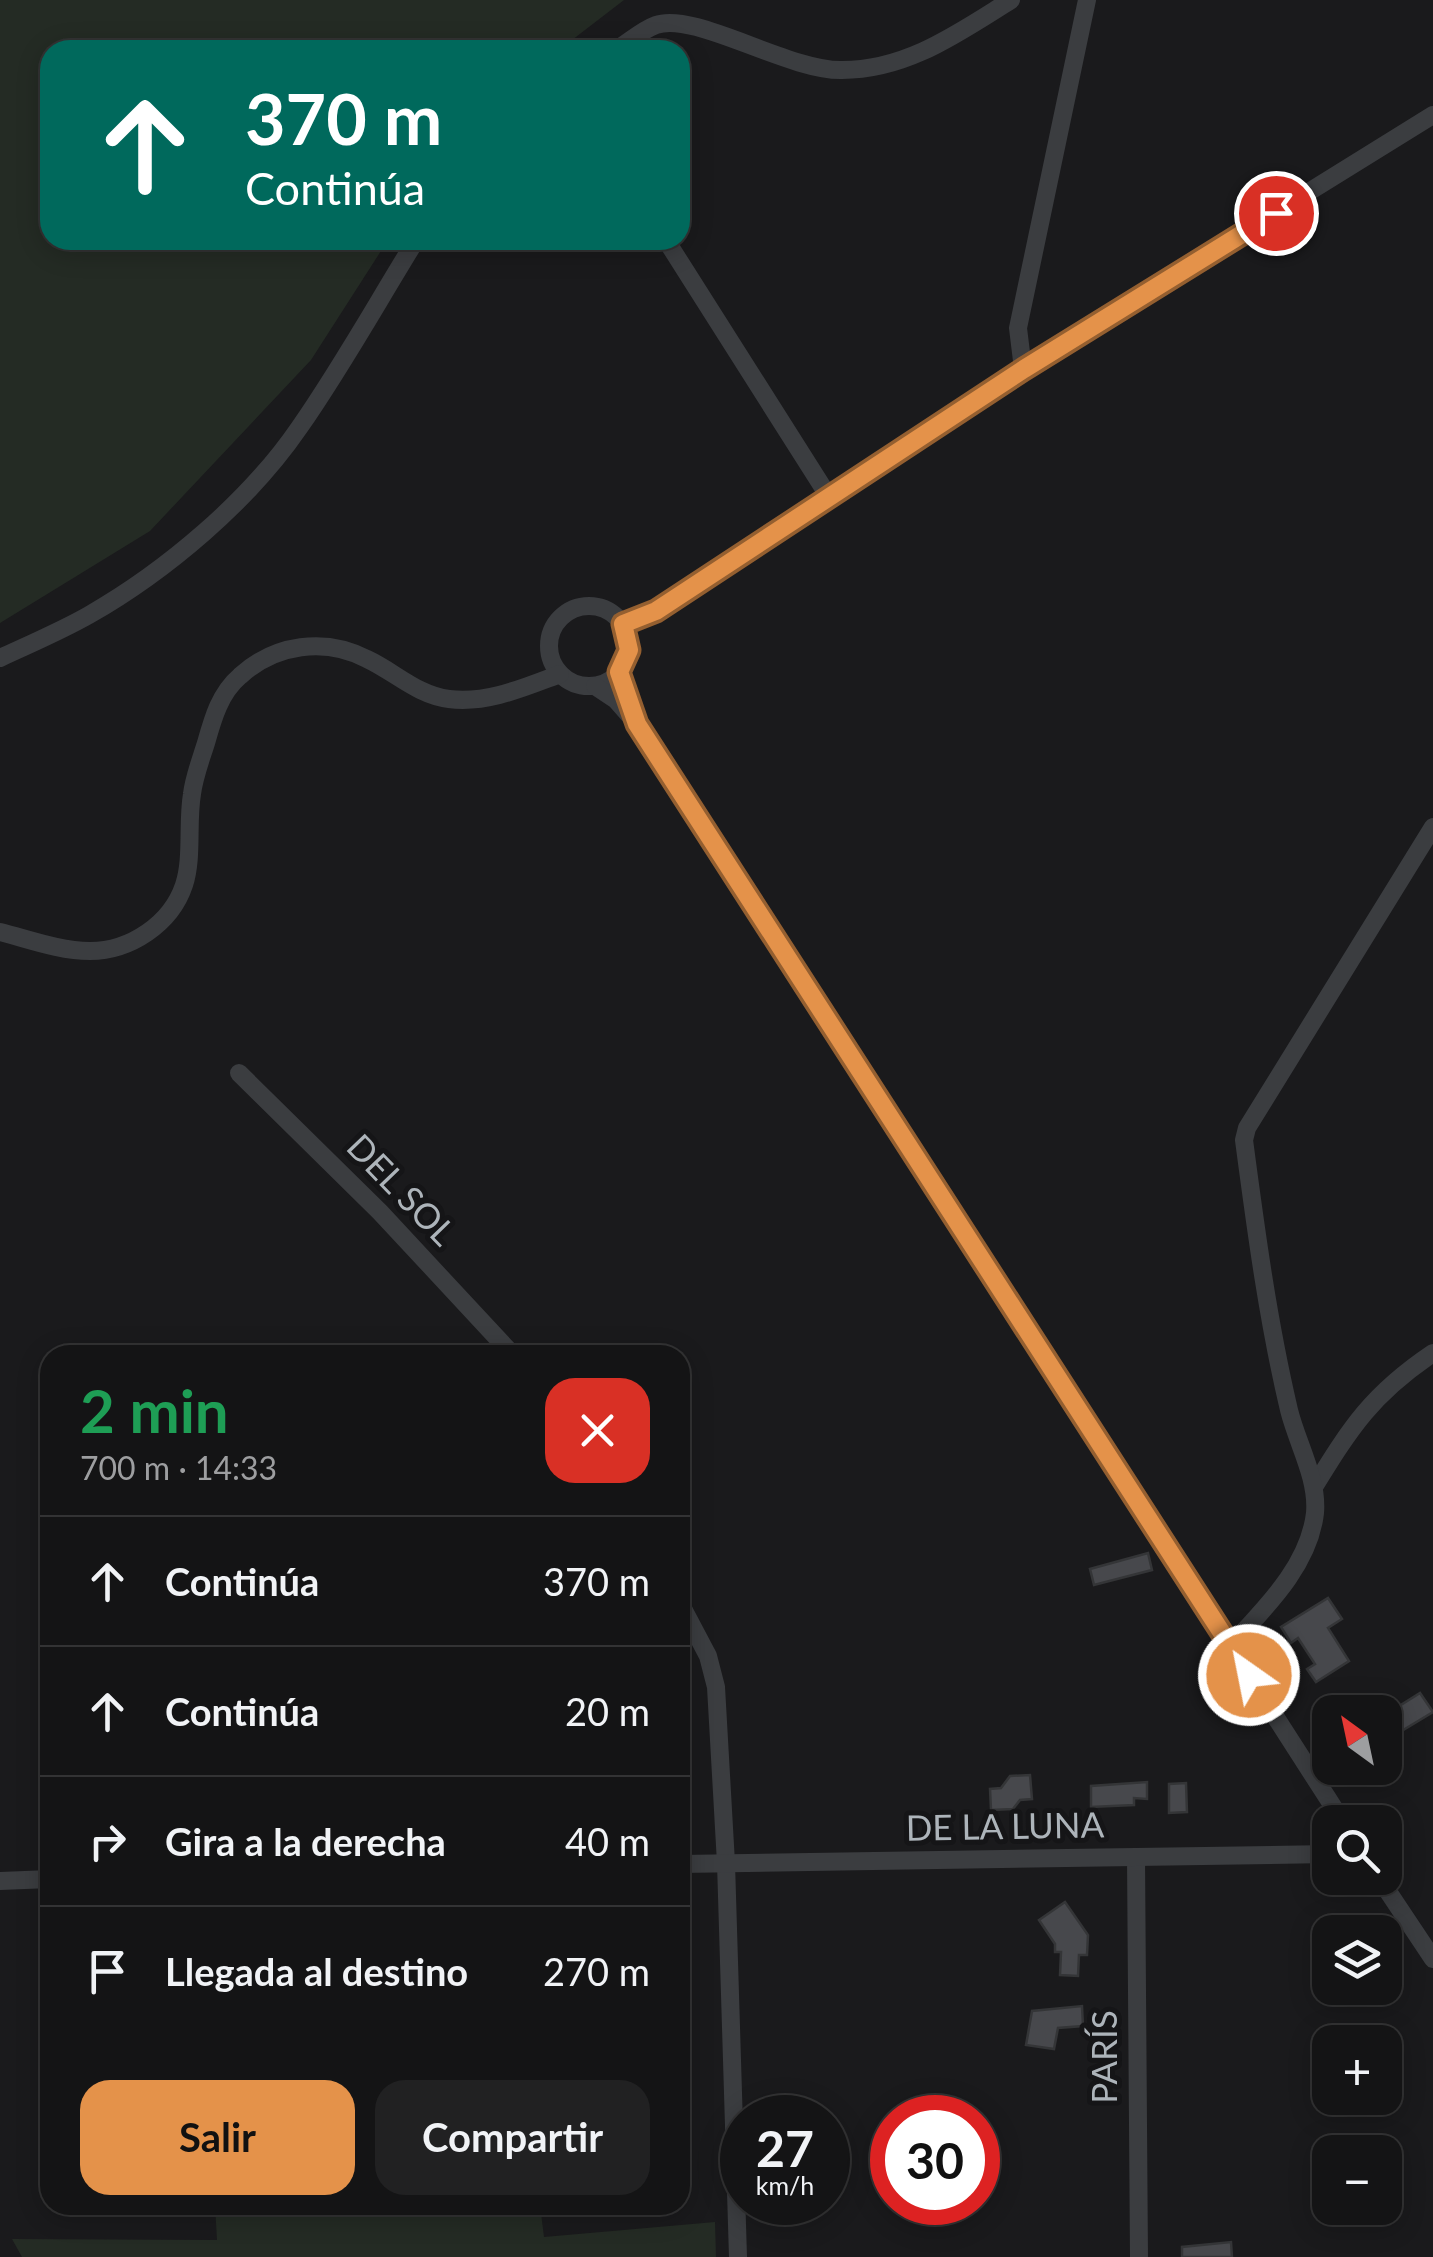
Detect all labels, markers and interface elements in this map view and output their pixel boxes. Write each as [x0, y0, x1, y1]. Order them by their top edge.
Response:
text: 370 m [245, 76, 442, 160]
icon: ahead [80, 80, 210, 210]
text: Continúa [245, 161, 425, 215]
pin [1234, 171, 1319, 256]
icon: arrive [1249, 186, 1304, 241]
street label: DEL SOL [340, 1124, 465, 1253]
text: 2 min [80, 1374, 229, 1446]
button: close [545, 1378, 650, 1483]
text: 700 m · 14:33 [80, 1448, 277, 1487]
icon: ahead [80, 1554, 135, 1609]
text: Continúa [165, 1558, 319, 1604]
text: 370 m [543, 1558, 650, 1604]
position arrow [1197, 1623, 1301, 1727]
icon: ahead [80, 1684, 135, 1739]
text: Continúa [165, 1688, 319, 1734]
text: 20 m [565, 1688, 650, 1734]
north arrow [1312, 1695, 1402, 1785]
map controls [1312, 1695, 1402, 2225]
street label: DE LA LUNA [905, 1802, 1105, 1848]
button: search [1312, 1805, 1402, 1895]
icon: right [80, 1814, 135, 1869]
text: Gira a la derecha [165, 1818, 446, 1864]
text: 40 m [565, 1818, 650, 1864]
button: layers [1312, 1915, 1402, 2005]
icon: arrive [80, 1944, 135, 1999]
text: Llegada al destino [165, 1948, 468, 1994]
text: 270 m [543, 1948, 650, 1994]
street label: PARÍS [1082, 2010, 1124, 2104]
button: + [1312, 2025, 1402, 2115]
button: Salir [80, 2080, 355, 2195]
button: Compartir [375, 2080, 650, 2195]
speed limit sign: 30 [870, 2095, 1000, 2225]
text: 27 [756, 2118, 814, 2178]
button: − [1312, 2135, 1402, 2225]
text: km/h [756, 2170, 814, 2200]

